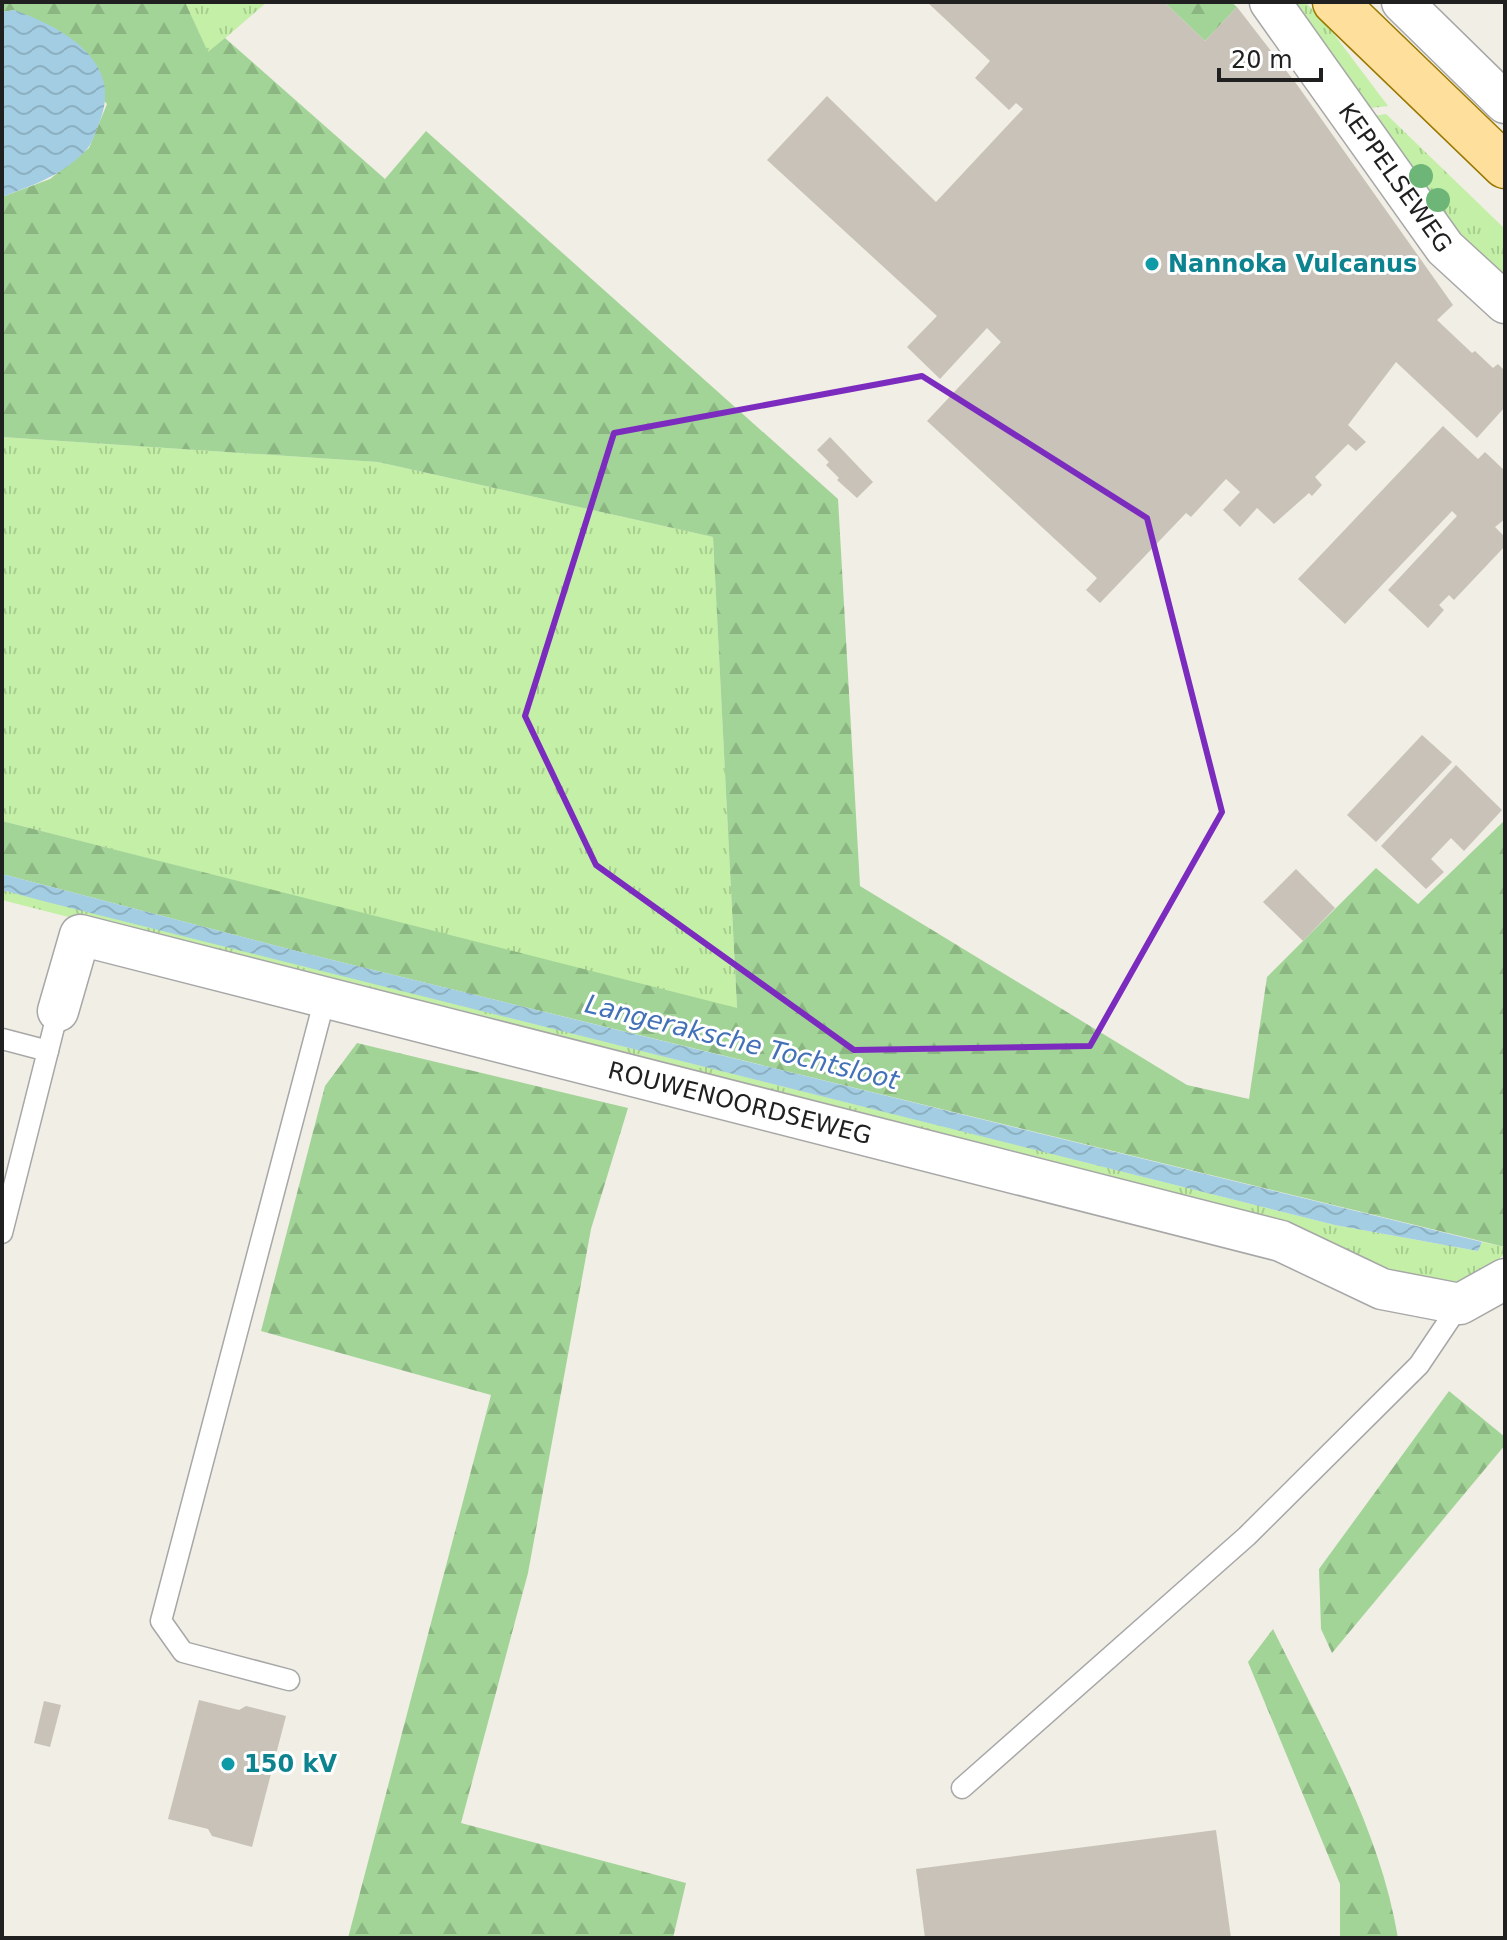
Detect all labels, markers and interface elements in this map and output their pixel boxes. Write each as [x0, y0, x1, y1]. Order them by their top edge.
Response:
scale bar [1219, 32, 1321, 82]
text: 20 m [1231, 46, 1293, 74]
street label: KEPPELSEWEG [1333, 98, 1458, 258]
place label: Nannoka Vulcanus [1168, 250, 1417, 278]
marker: Nannoka Vulcanus [1143, 255, 1161, 273]
water label: Langeraksche Tochtsloot [582, 988, 903, 1096]
street label: ROUWENOORDSEWEG [605, 1056, 875, 1150]
place label: 150 kV [244, 1750, 337, 1778]
marker: 150 kV [219, 1755, 237, 1773]

